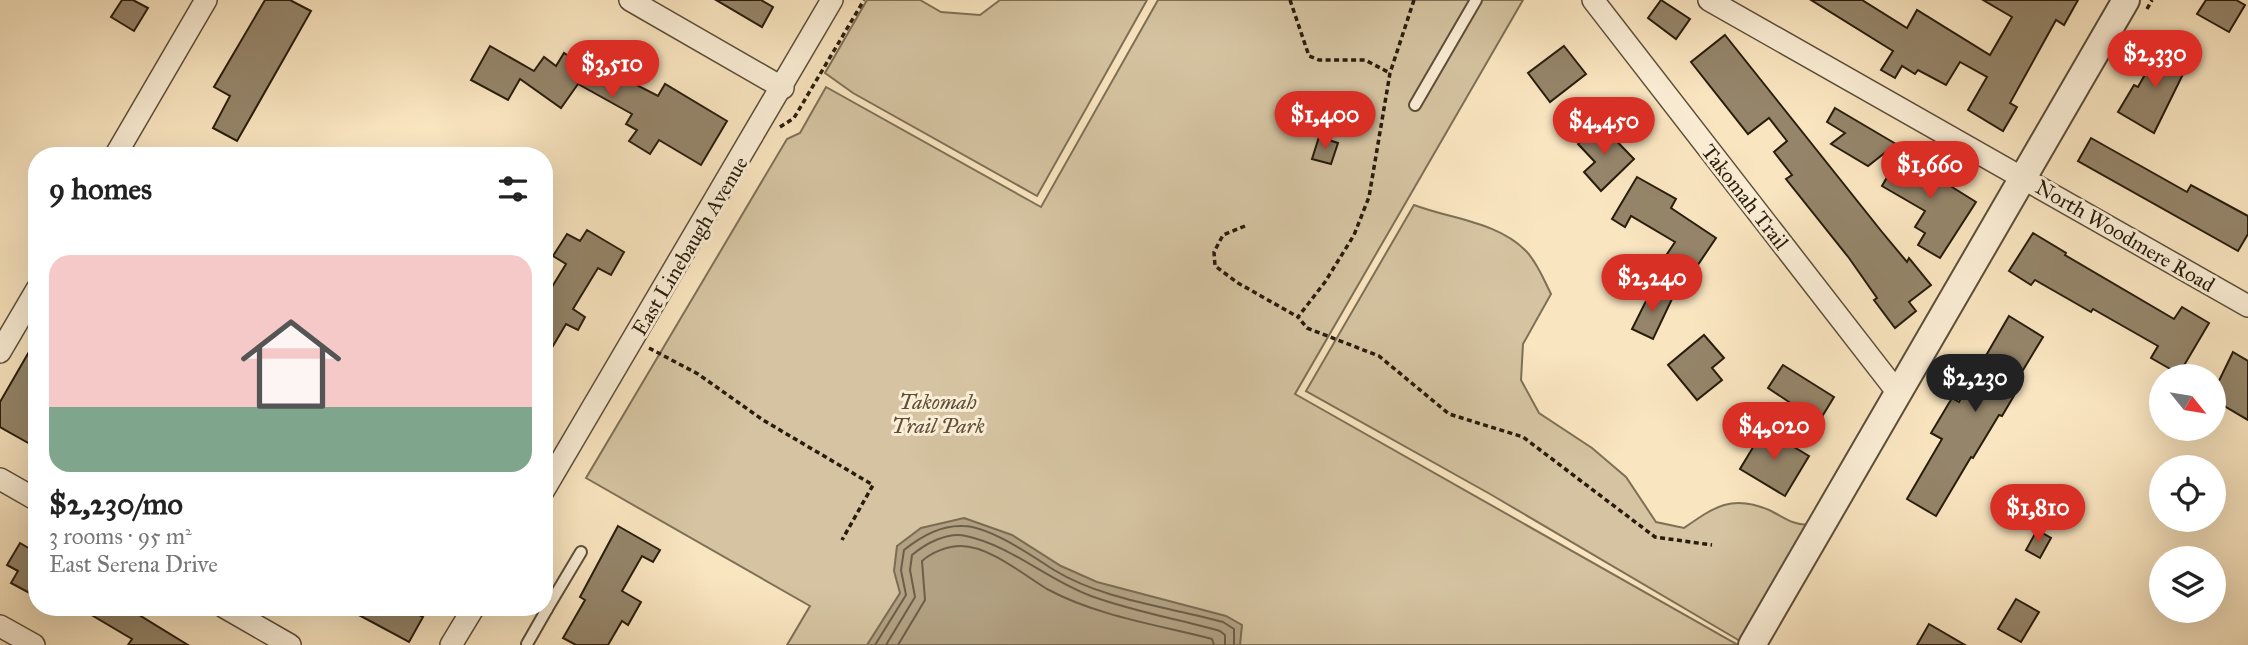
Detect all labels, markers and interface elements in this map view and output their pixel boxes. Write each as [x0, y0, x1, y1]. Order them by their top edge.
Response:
pin: $2,330 [2098, 31, 2212, 90]
text: $2,330 [2123, 39, 2187, 67]
pin: $3,510 [555, 41, 669, 100]
text: $3,510 [581, 49, 643, 77]
pin: $1,400 [1268, 92, 1382, 151]
pin: $4,450 [1547, 97, 1661, 157]
text: $1,400 [1291, 100, 1359, 128]
text: $4,450 [1569, 106, 1639, 134]
street label: Takomah Trail [1696, 139, 1795, 255]
pin: $1,660 [1873, 142, 1987, 201]
text: $1,660 [1897, 150, 1963, 178]
street label: East Linebaugh Avenue [626, 152, 754, 340]
icon: filters [494, 170, 532, 208]
text: 9 homes [49, 171, 152, 207]
street label: North Woodmere Road [2031, 174, 2220, 298]
pin: $2,240 [1595, 254, 1709, 314]
text: $2,240 [1617, 263, 1687, 291]
icon: home [228, 301, 354, 427]
pin: $2,230 [1918, 354, 2032, 414]
text: $2,230 [1942, 363, 2008, 391]
north arrow [2149, 364, 2226, 441]
map controls [2149, 364, 2226, 623]
park label: Takomah Trail Park [891, 389, 985, 439]
pin: $4,020 [1717, 402, 1831, 462]
text: $4,020 [1738, 411, 1810, 439]
button: locate [2149, 455, 2226, 532]
pin: $1,810 [1981, 484, 2095, 544]
text: $2,230/mo [49, 486, 183, 522]
text: $1,810 [2006, 493, 2070, 521]
text: 3 rooms · 95 m² [49, 522, 192, 550]
button: layers [2149, 546, 2226, 623]
text: East Serena Drive [49, 550, 218, 578]

